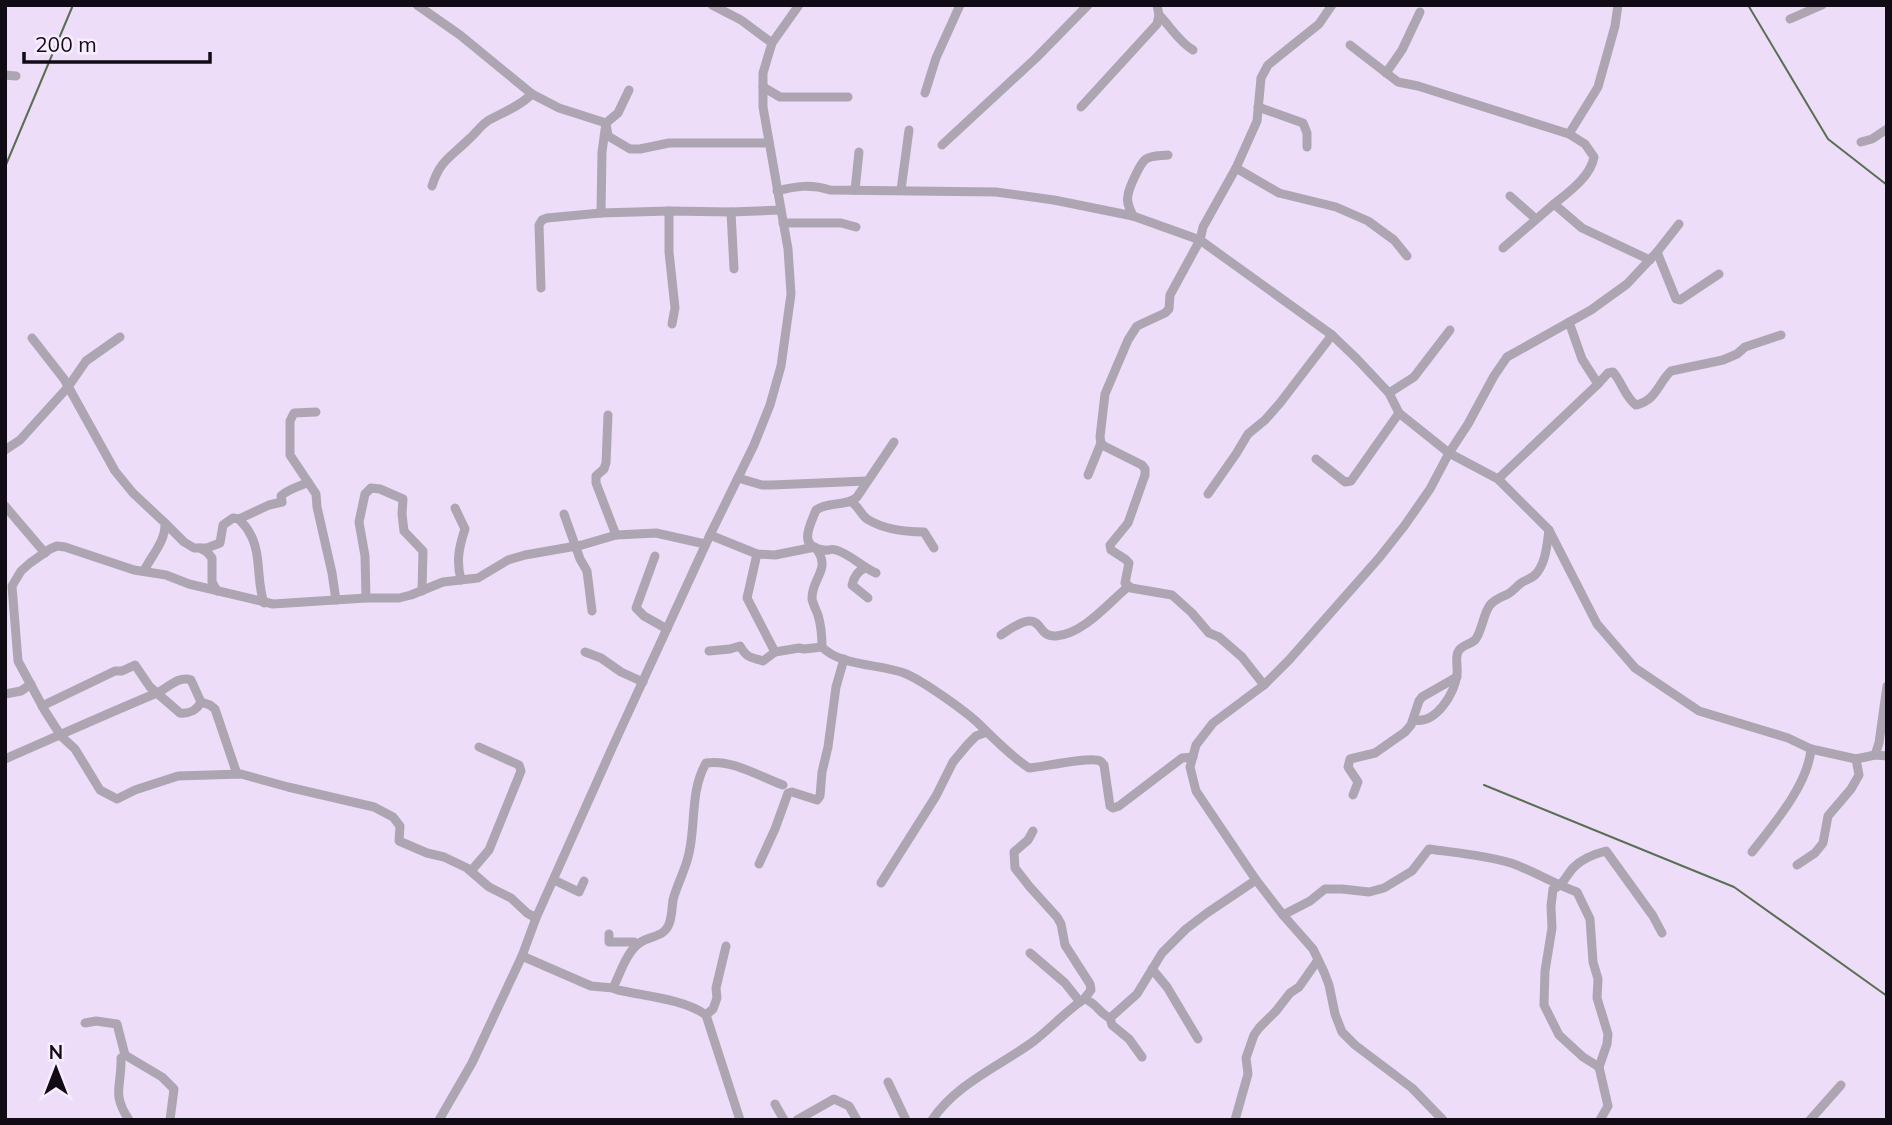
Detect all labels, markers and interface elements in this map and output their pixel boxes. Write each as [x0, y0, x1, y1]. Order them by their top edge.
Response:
scale bar [24, 21, 210, 65]
text: 200 m [35, 31, 97, 57]
north arrow [21, 1034, 91, 1104]
text: N [49, 1040, 63, 1064]

